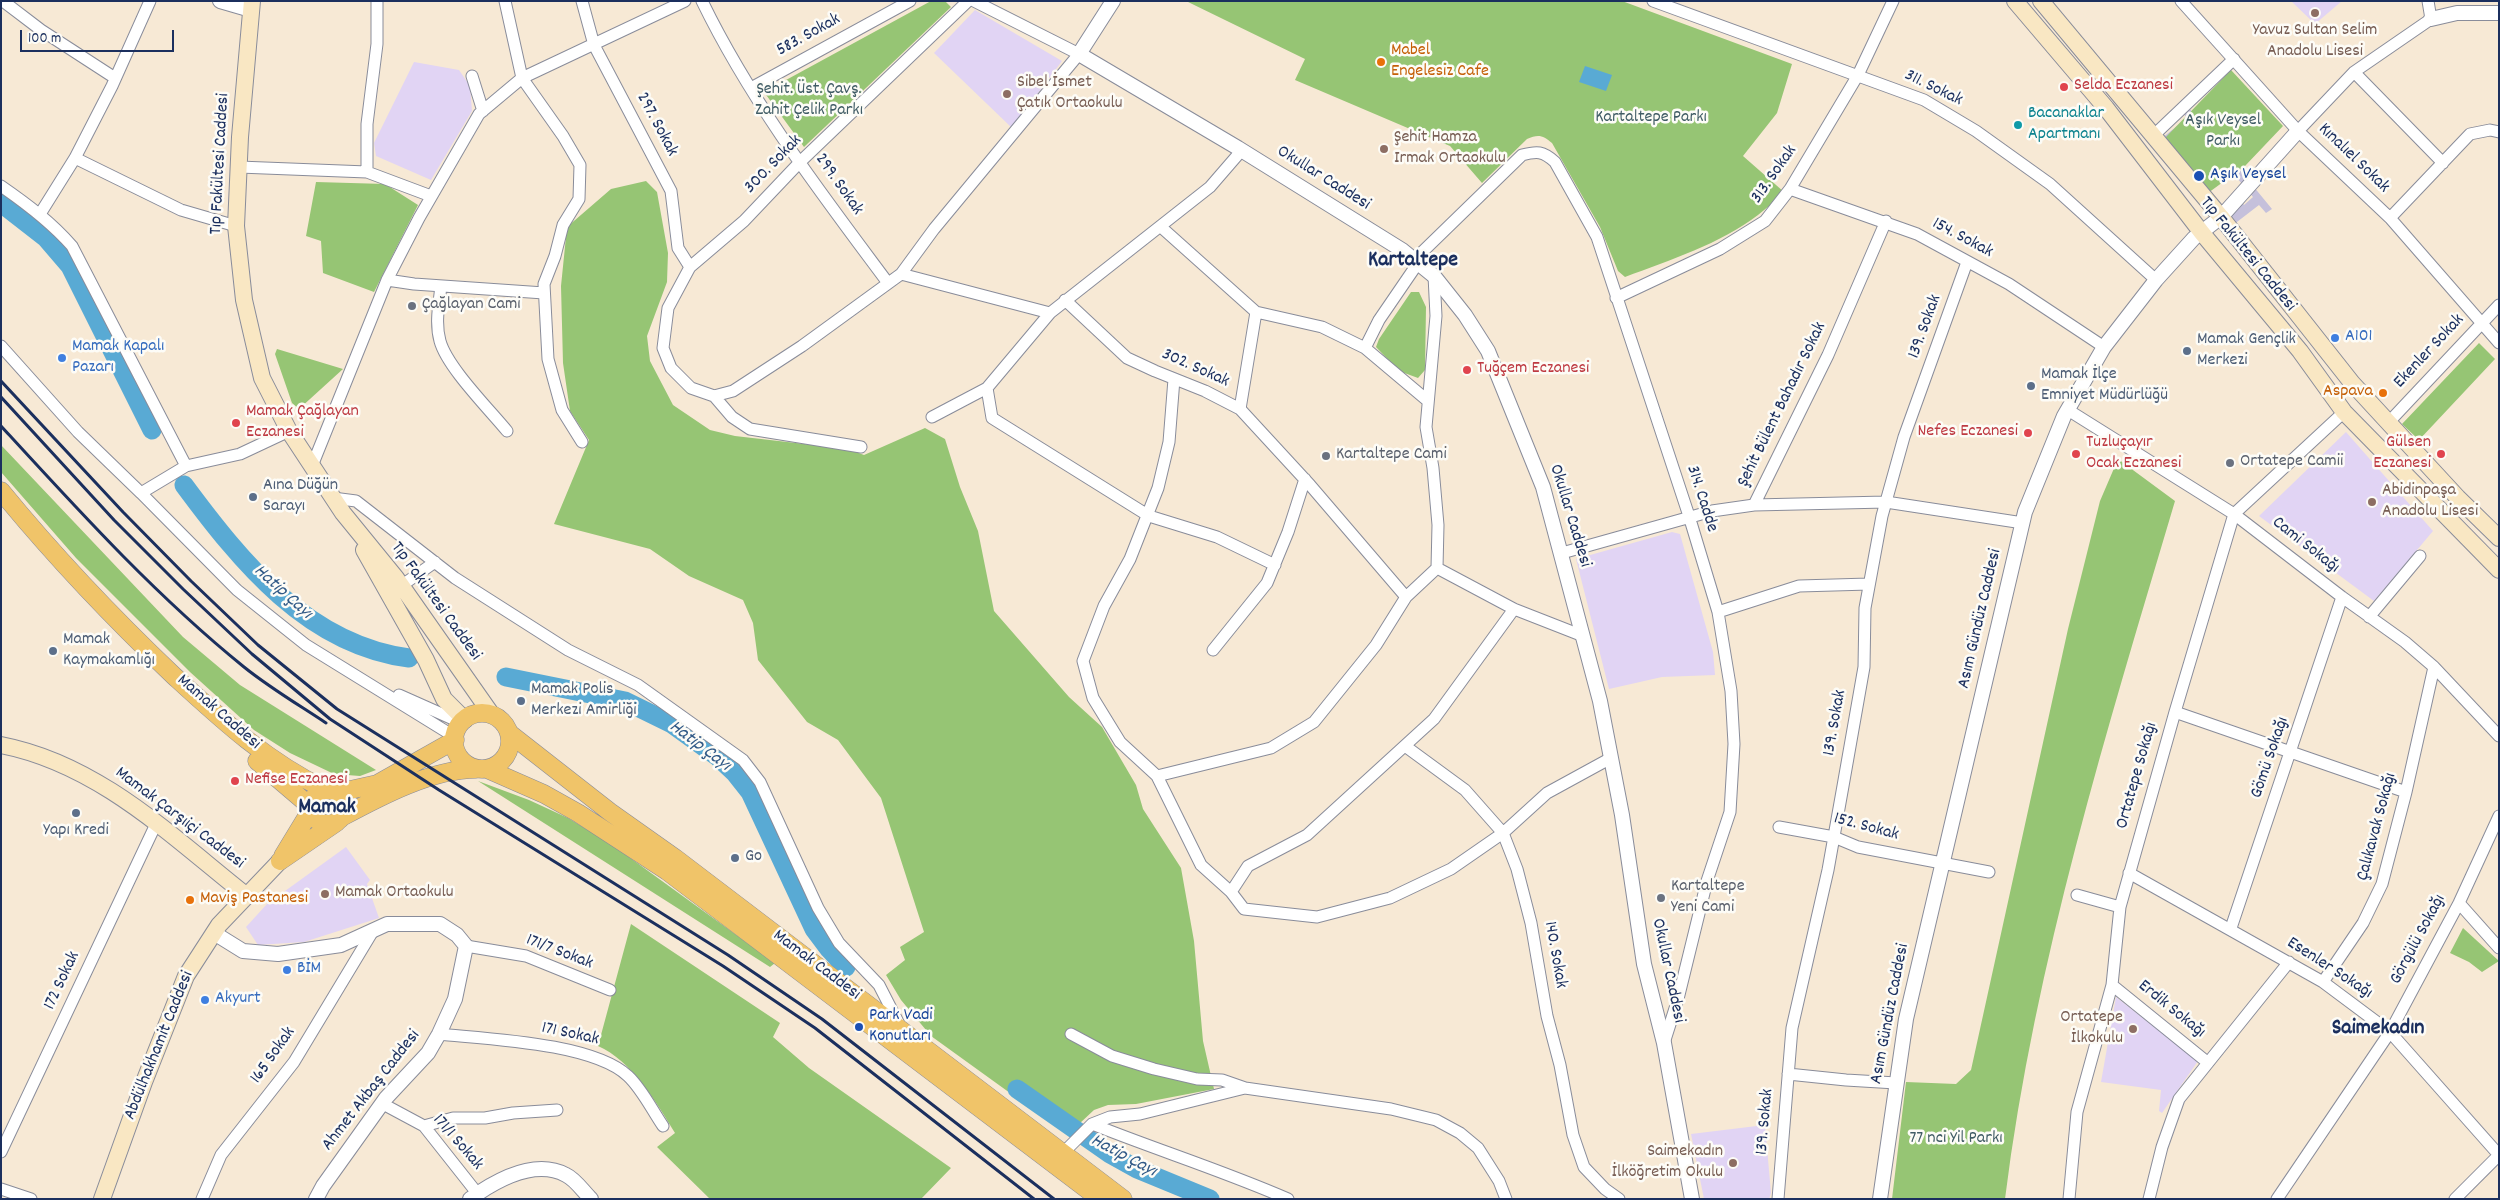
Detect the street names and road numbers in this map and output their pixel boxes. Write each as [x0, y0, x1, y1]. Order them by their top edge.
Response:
street label: 583. Sokak [773, 10, 845, 62]
street label: 311. Sokak [1900, 66, 1966, 112]
street label: 297. Sokak [630, 89, 682, 161]
street label: Tıp Fakültesi Caddesi [207, 93, 235, 235]
street label: Kınalıel Sokak [2313, 119, 2393, 199]
street label: 300. Sokak [741, 131, 807, 199]
street label: Okullar Caddesi [1272, 142, 1374, 216]
street label: 313. Sokak [1747, 142, 1803, 208]
street label: 299. Sokak [809, 150, 867, 220]
street label: Tıp Fakültesi Caddesi [2194, 193, 2300, 317]
street label: 154. Sokak [1928, 214, 1996, 264]
street label: 139. Sokak [1904, 292, 1948, 362]
street label: Ekenler Sokak [2390, 310, 2470, 394]
street label: Şehit Bülent Bahadır Sokak [1734, 319, 1832, 491]
street label: 302. Sokak [1158, 345, 1232, 393]
street label: Okullar Caddesi [1543, 462, 1595, 570]
street label: 314. Cadde [1680, 463, 1722, 535]
street label: Cami Sokağı [2267, 513, 2343, 579]
street label: Tıp Fakültesi Caddesi [385, 538, 485, 666]
street label: Asım Gündüz Caddesi [1954, 547, 2008, 691]
street label: Mamak Caddesi [172, 671, 264, 755]
street label: 139. Sokak [1820, 688, 1852, 758]
street label: Gömü Sokağı [2247, 715, 2295, 801]
street label: Ortatepe Sokağı [2112, 720, 2164, 832]
street label: Mamak Çarşıiçi Caddesi [110, 763, 248, 875]
street label: Çalıkavak Sokağı [2353, 771, 2403, 883]
street label: 152. Sokak [1831, 809, 1901, 847]
street label: Görgülü Sokağı [2386, 891, 2452, 989]
street label: Okullar Caddesi [1645, 917, 1689, 1025]
street label: 140. Sokak [1538, 920, 1570, 990]
street label: Mamak Caddesi [768, 926, 864, 1006]
street label: 171/7 Sokak [522, 930, 596, 976]
street label: Esenler Sokağı [2282, 933, 2376, 1005]
street label: Asım Gündüz Caddesi [1867, 942, 1915, 1086]
street label: 172 Sokak [40, 948, 86, 1014]
street label: Abdülhakhamit Caddesi [120, 969, 200, 1123]
street label: Erdik Sokağı [2133, 976, 2209, 1044]
street label: 171 Sokak [539, 1018, 601, 1052]
street label: 165 Sokak [247, 1023, 301, 1089]
street label: Ahmet Akbaş Caddesi [318, 1026, 426, 1156]
street label: 139. Sokak [1752, 1088, 1780, 1156]
street label: 171/1 Sokak [427, 1111, 487, 1175]

